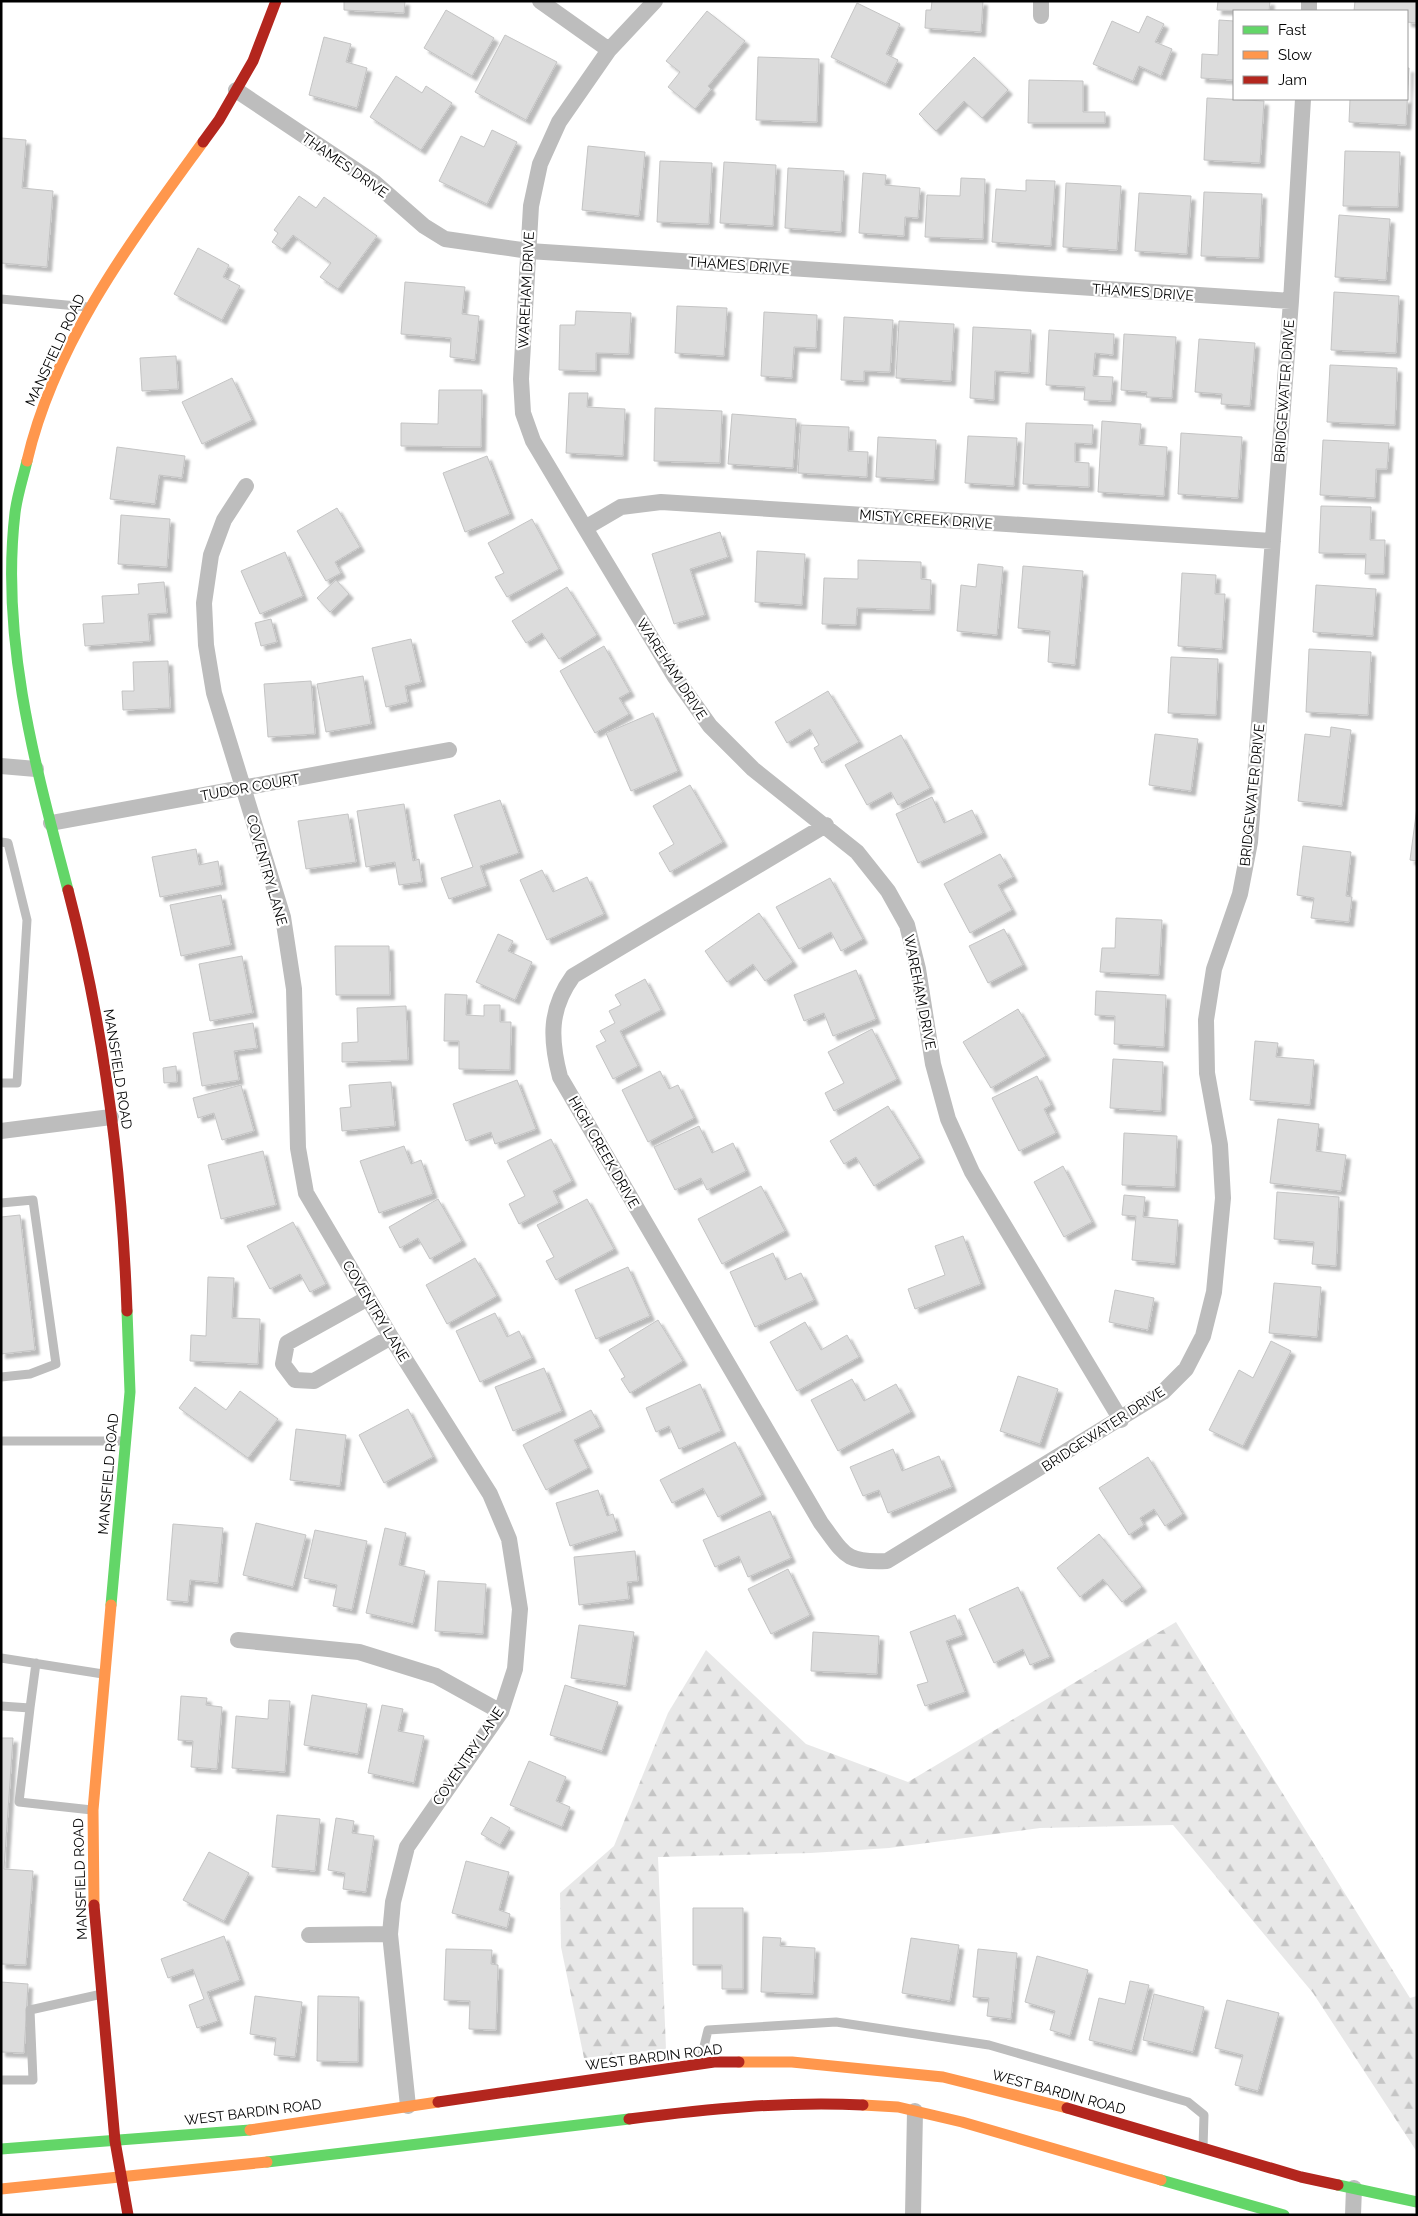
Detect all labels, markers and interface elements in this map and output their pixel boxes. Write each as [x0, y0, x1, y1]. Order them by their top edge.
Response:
legend [1233, 10, 1408, 100]
text: Fast [1278, 21, 1306, 39]
text: Slow [1278, 46, 1312, 64]
text: Jam [1278, 71, 1307, 89]
street label: THAMES DRIVE [299, 129, 391, 201]
street label: WAREHAM DRIVE [515, 231, 537, 349]
street label: THAMES DRIVE [688, 253, 790, 277]
street label: THAMES DRIVE [1092, 280, 1194, 304]
street label: MANSFIELD ROAD [22, 291, 88, 409]
street label: BRIDGEWATER DRIVE [1271, 319, 1297, 463]
street label: MISTY CREEK DRIVE [859, 506, 993, 532]
street label: WAREHAM DRIVE [633, 615, 711, 723]
street label: BRIDGEWATER DRIVE [1237, 723, 1267, 867]
street label: TUDOR COURT [199, 770, 301, 804]
street label: COVENTRY LANE [243, 813, 291, 927]
street label: WAREHAM DRIVE [901, 933, 939, 1051]
street label: MANSFIELD ROAD [101, 1008, 135, 1130]
street label: HIGH CREEK DRIVE [565, 1093, 643, 1211]
street label: COVENTRY LANE [340, 1258, 412, 1364]
street label: BRIDGEWATER DRIVE [1039, 1383, 1167, 1475]
street label: MANSFIELD ROAD [95, 1413, 121, 1535]
street label: COVENTRY LANE [429, 1704, 507, 1808]
street label: MANSFIELD ROAD [70, 1818, 90, 1940]
street label: WEST BARDIN ROAD [585, 2041, 723, 2073]
street label: WEST BARDIN ROAD [990, 2066, 1128, 2118]
street label: WEST BARDIN ROAD [184, 2096, 322, 2128]

